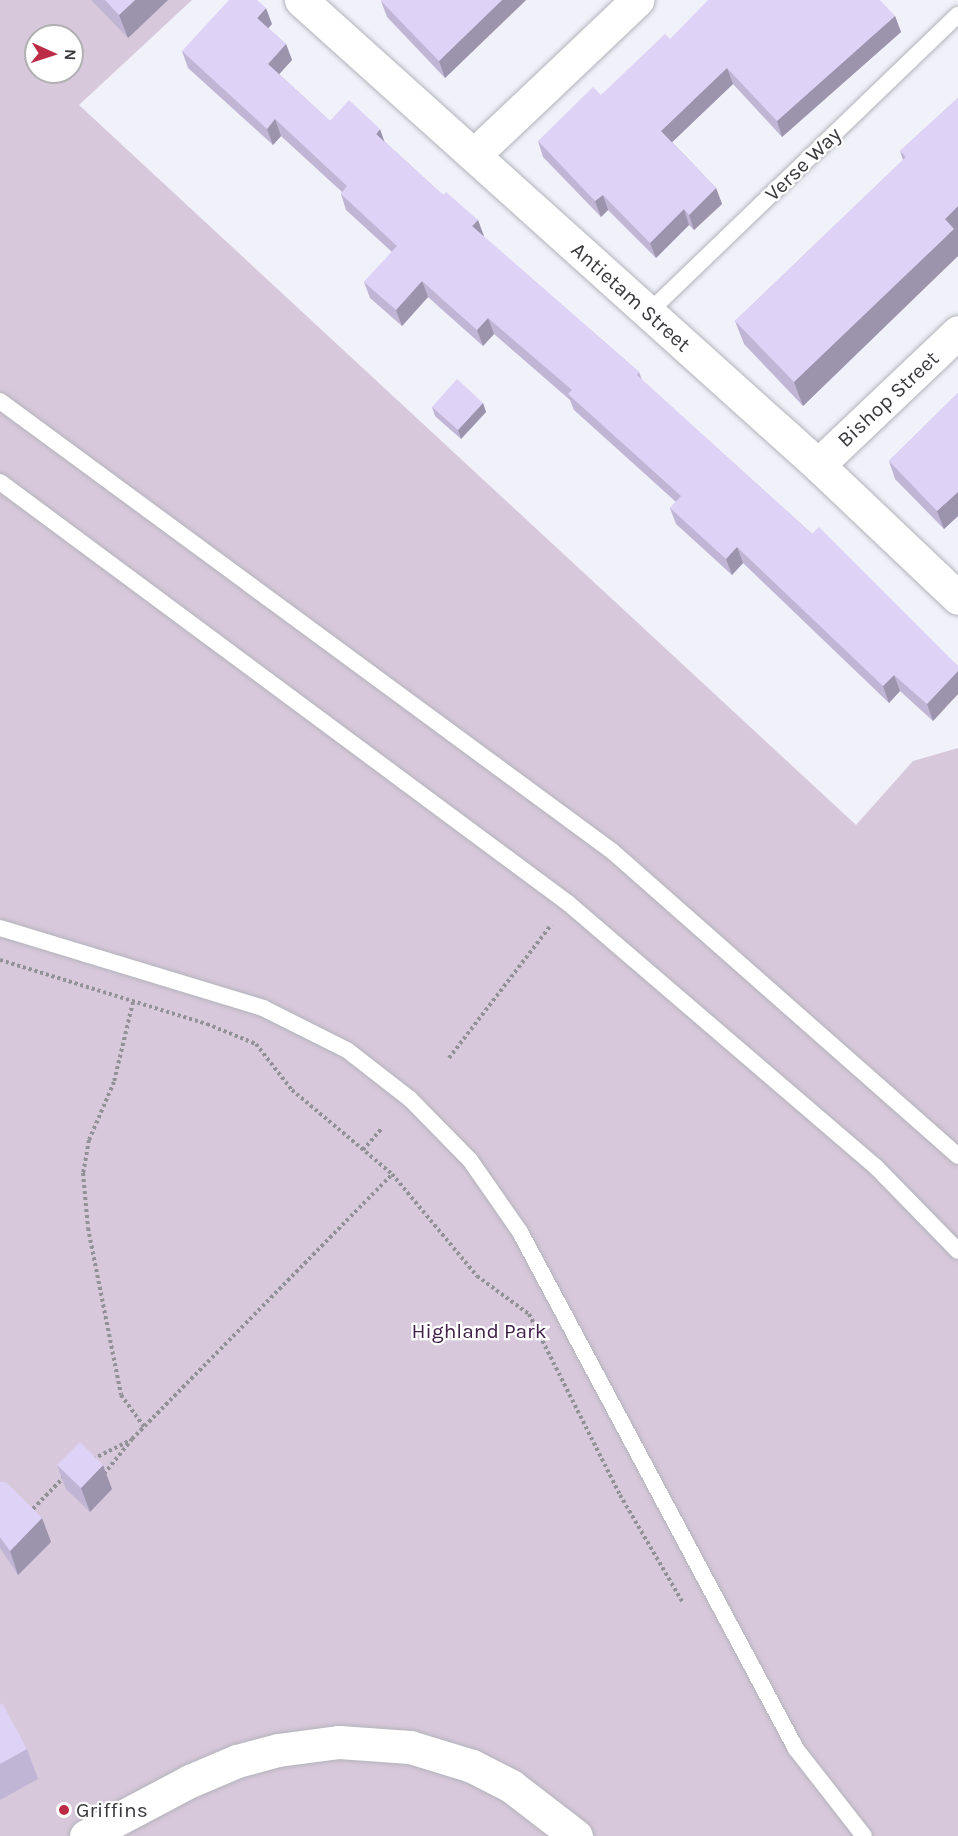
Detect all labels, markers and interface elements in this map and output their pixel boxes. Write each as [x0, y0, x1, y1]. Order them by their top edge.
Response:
north arrow [24, 24, 84, 84]
text: N [61, 49, 80, 61]
street label: Verse Way [760, 122, 846, 206]
street label: Antietam Street [566, 237, 696, 357]
street label: Bishop Street [832, 346, 944, 452]
park label: Highland Park [412, 1318, 546, 1344]
place label: Griffins [76, 1797, 148, 1823]
marker: Griffins [57, 1803, 71, 1817]

